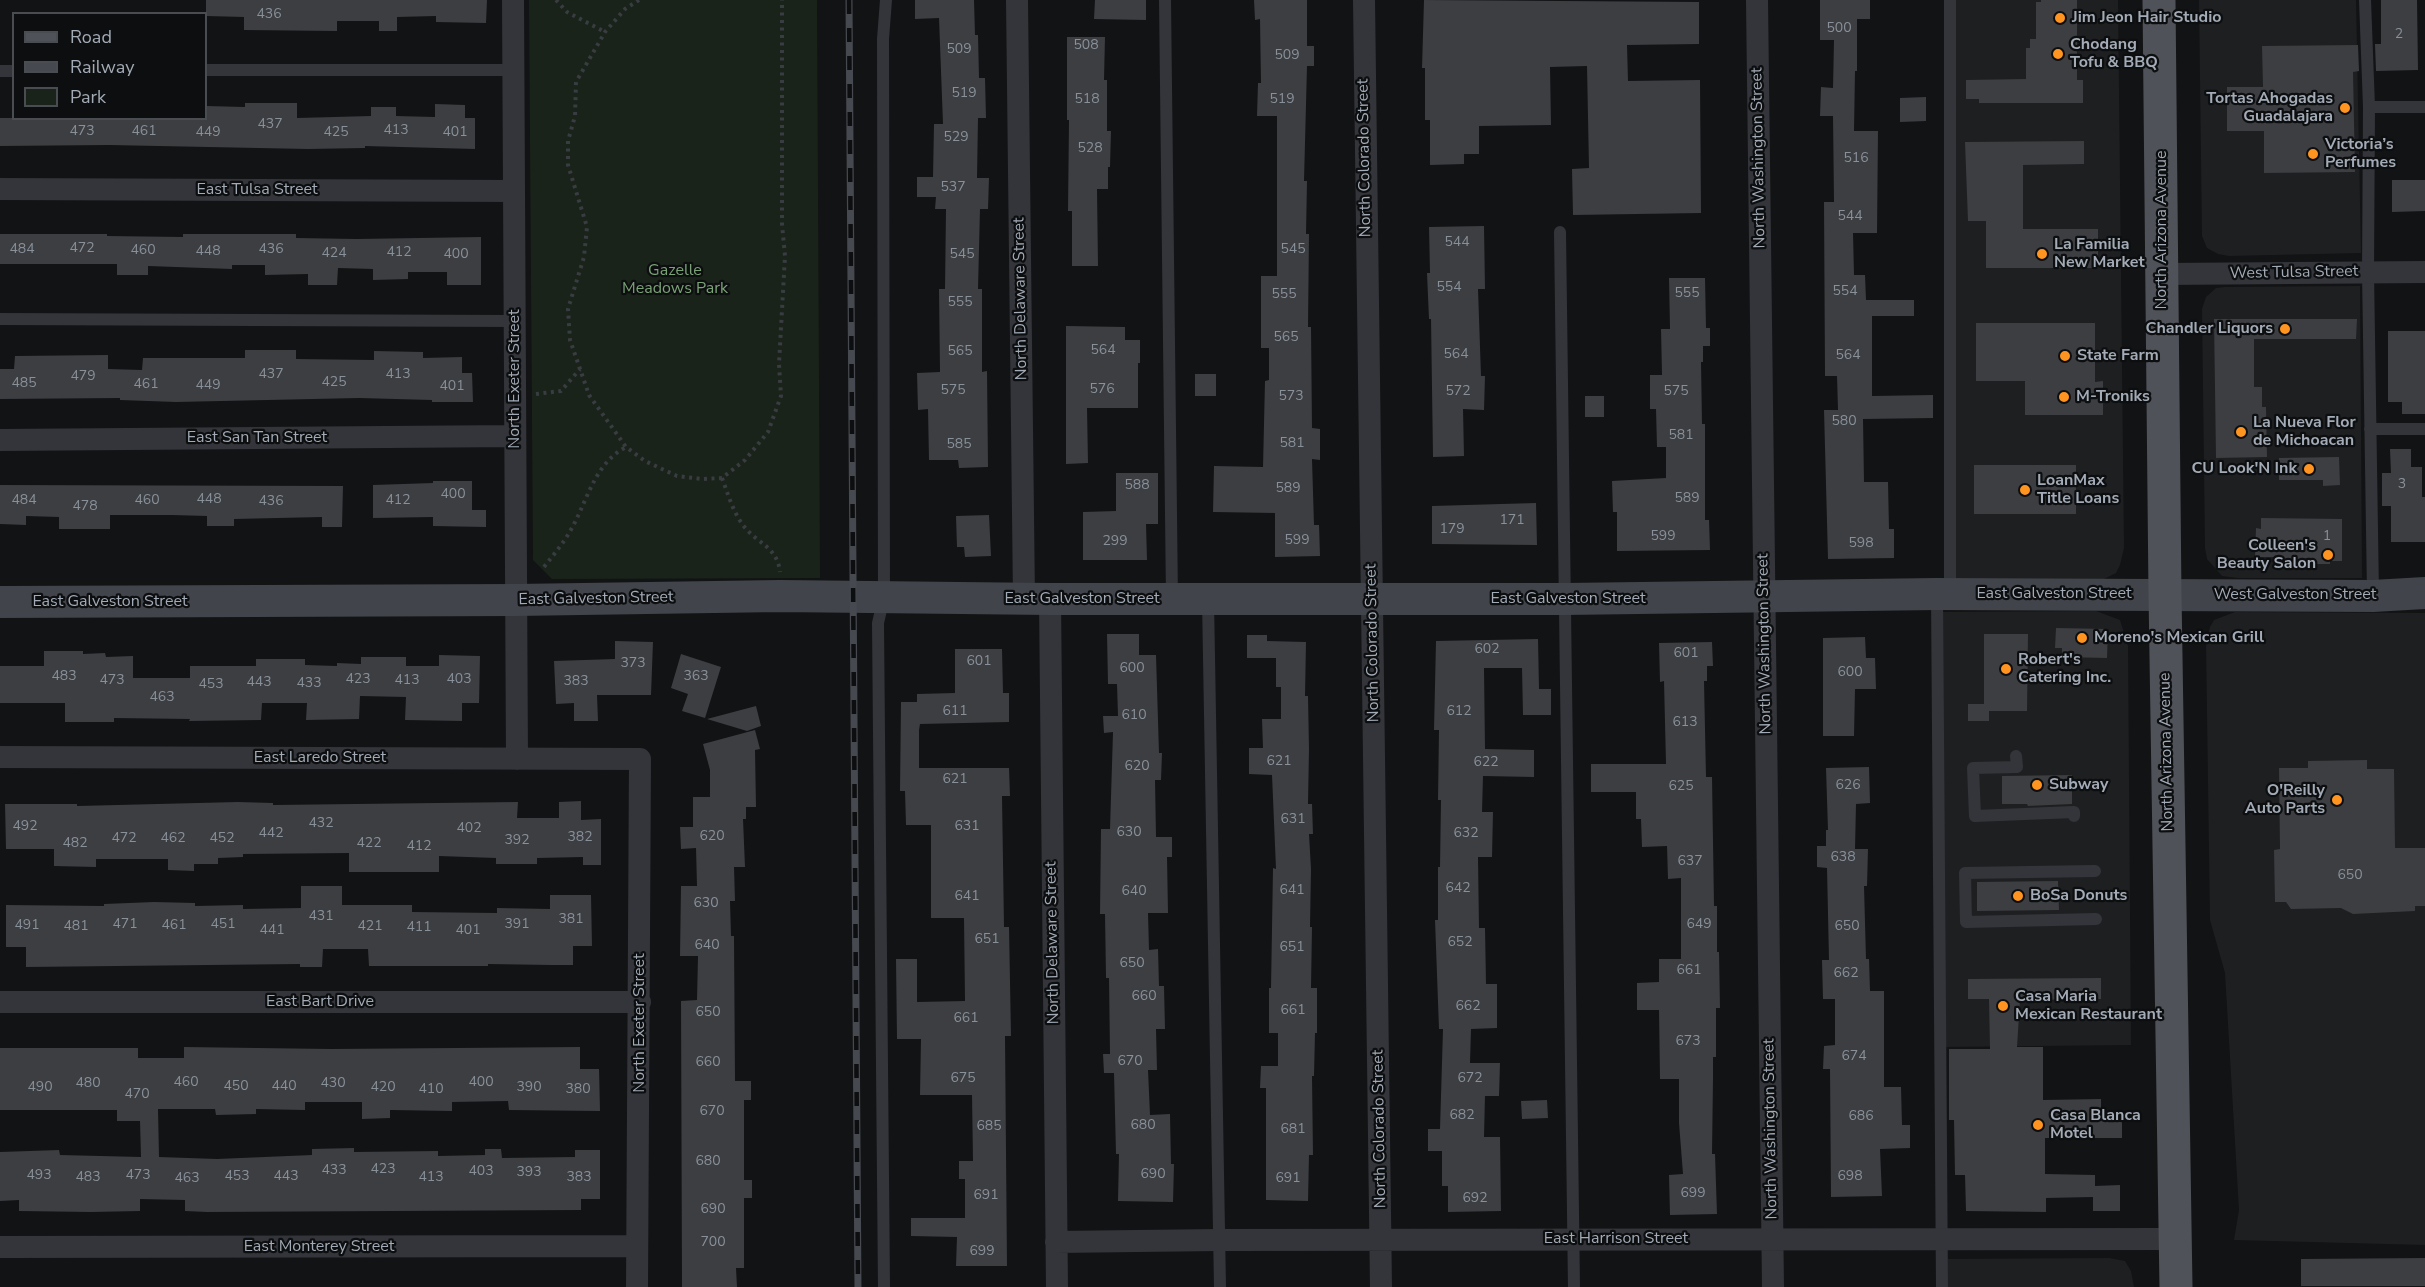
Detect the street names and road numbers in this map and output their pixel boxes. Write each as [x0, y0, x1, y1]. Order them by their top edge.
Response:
street label: North Washington Street [1748, 67, 1770, 249]
street label: North Colorado Street [1354, 79, 1376, 237]
street label: North Arizona Avenue [2152, 150, 2172, 310]
street label: East Tulsa Street [196, 180, 318, 200]
street label: North Delaware Street [1010, 217, 1032, 381]
street label: West Tulsa Street [2230, 262, 2358, 284]
street label: North Exeter Street [505, 309, 525, 449]
street label: East San Tan Street [187, 428, 327, 448]
street label: North Washington Street [1754, 553, 1776, 735]
street label: North Colorado Street [1362, 564, 1384, 722]
street label: East Galveston Street [1976, 584, 2132, 604]
street label: West Galveston Street [2214, 585, 2376, 605]
street label: East Galveston Street [518, 588, 674, 610]
street label: East Galveston Street [1004, 589, 1160, 609]
street label: East Galveston Street [1490, 589, 1646, 609]
street label: East Galveston Street [32, 592, 188, 612]
street label: North Arizona Avenue [2156, 672, 2178, 832]
street label: East Laredo Street [254, 748, 386, 768]
street label: North Delaware Street [1042, 861, 1064, 1025]
street label: North Exeter Street [630, 953, 650, 1093]
street label: East Bart Drive [266, 992, 374, 1012]
street label: North Washington Street [1760, 1038, 1782, 1220]
street label: North Colorado Street [1369, 1050, 1391, 1208]
street label: East Harrison Street [1544, 1229, 1688, 1249]
street label: East Monterey Street [244, 1237, 394, 1257]

